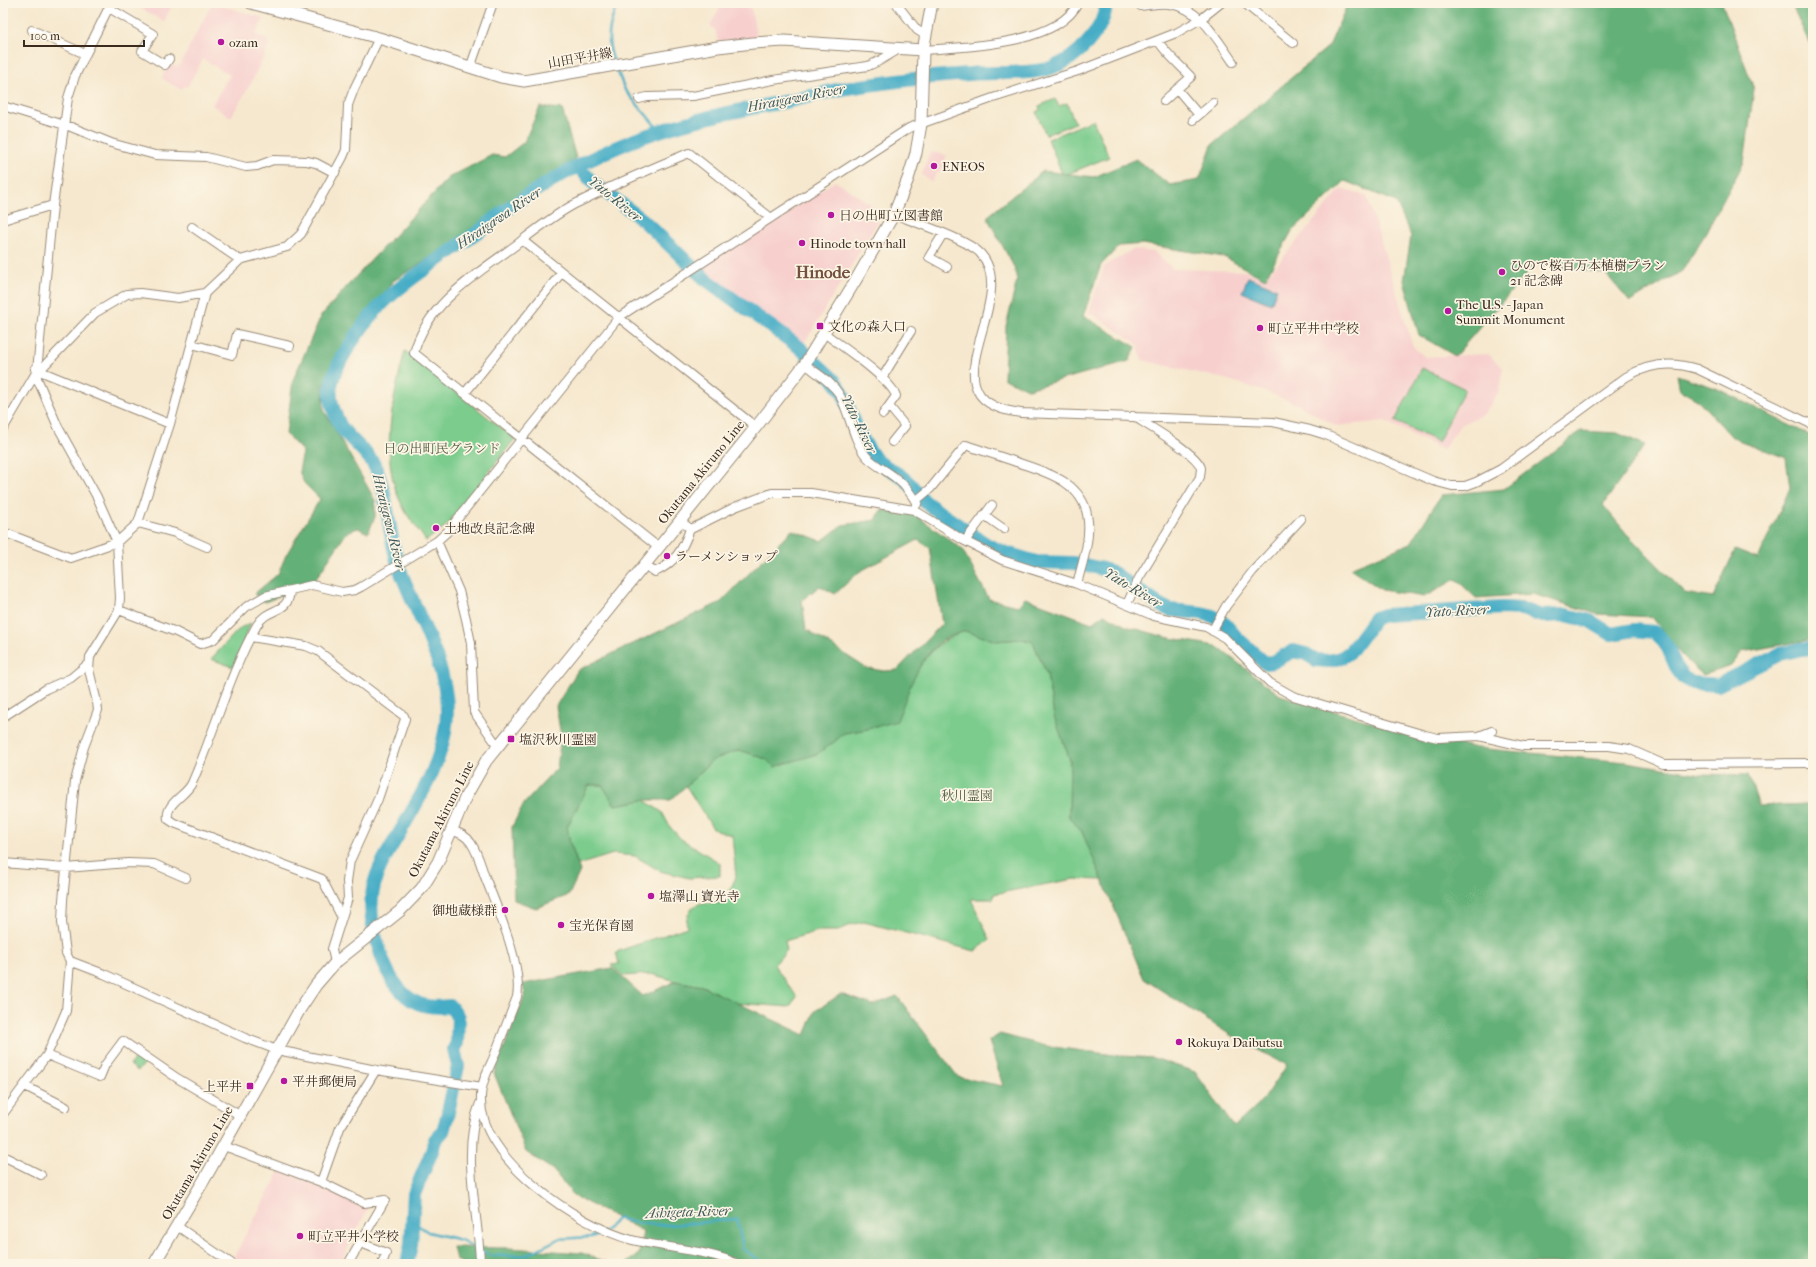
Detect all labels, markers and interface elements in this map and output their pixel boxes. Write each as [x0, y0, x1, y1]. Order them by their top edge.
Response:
scale bar [24, 22, 144, 48]
text: 100 m [30, 29, 60, 43]
place label: ozam [229, 35, 258, 50]
marker: ozam [216, 37, 226, 47]
street label: 山田平井線 [547, 45, 613, 71]
water label: Hiraigawa River [745, 80, 848, 116]
place label: ENEOS [942, 159, 985, 174]
marker: ENEOS [929, 161, 939, 171]
water label: Yato-River [585, 172, 646, 227]
water label: Hiraigawa River [452, 182, 546, 253]
place label: 日の出町立図書館 [839, 208, 943, 223]
marker: 日の出町立図書館 [826, 210, 836, 220]
place label: Hinode town hall [810, 236, 906, 251]
marker: Hinode town hall [797, 238, 807, 248]
place label: ひので桜百万本植樹プラン 21 記念碑 [1510, 258, 1666, 288]
district label: Hinode [796, 262, 851, 282]
marker: ひので桜百万本植樹プラン 21 記念碑 [1497, 267, 1507, 277]
place label: The U.S. - Japan Summit Monument [1456, 297, 1565, 327]
marker: The U.S. - Japan Summit Monument [1443, 306, 1453, 316]
place label: 文化の森入口 [828, 319, 906, 334]
marker: 文化の森入口 [815, 321, 825, 331]
place label: 町立平井中学校 [1268, 321, 1359, 336]
marker: 町立平井中学校 [1255, 323, 1265, 333]
water label: Yato-River [837, 392, 881, 458]
street label: Okutama Akiruno Line [655, 417, 748, 527]
park label: 日の出町民グランド [383, 441, 501, 456]
water label: Hiraigawa River [369, 471, 410, 574]
place label: 土地改良記念碑 [444, 521, 535, 536]
marker: 土地改良記念碑 [431, 523, 441, 533]
place label: ラーメンショップ [675, 549, 778, 564]
marker: ラーメンショップ [662, 551, 672, 561]
water label: Yato-River [1102, 564, 1166, 612]
water label: Yato-River [1425, 601, 1491, 621]
place label: 塩沢秋川霊園 [519, 732, 597, 747]
marker: 塩沢秋川霊園 [506, 734, 516, 744]
street label: Okutama Akiruno Line [405, 758, 477, 880]
park label: 秋川霊園 [941, 788, 993, 803]
place label: 塩澤山 寶光寺 [659, 889, 740, 904]
marker: 塩澤山 寶光寺 [646, 891, 656, 901]
place label: 御地蔵様群 [432, 903, 497, 918]
marker: 御地蔵様群 [500, 905, 510, 915]
place label: 宝光保育園 [569, 918, 634, 933]
marker: 宝光保育園 [556, 920, 566, 930]
place label: Rokuya Daibutsu [1187, 1035, 1283, 1050]
marker: Rokuya Daibutsu [1174, 1037, 1184, 1047]
place label: 平井郵便局 [292, 1074, 357, 1089]
marker: 平井郵便局 [279, 1076, 289, 1086]
place label: 上平井 [203, 1079, 242, 1094]
marker: 上平井 [245, 1081, 255, 1091]
street label: Okutama Akiruno Line [158, 1103, 236, 1223]
water label: Ashigeta-River [643, 1202, 733, 1222]
place label: 町立平井小学校 [308, 1229, 399, 1244]
marker: 町立平井小学校 [295, 1231, 305, 1241]

